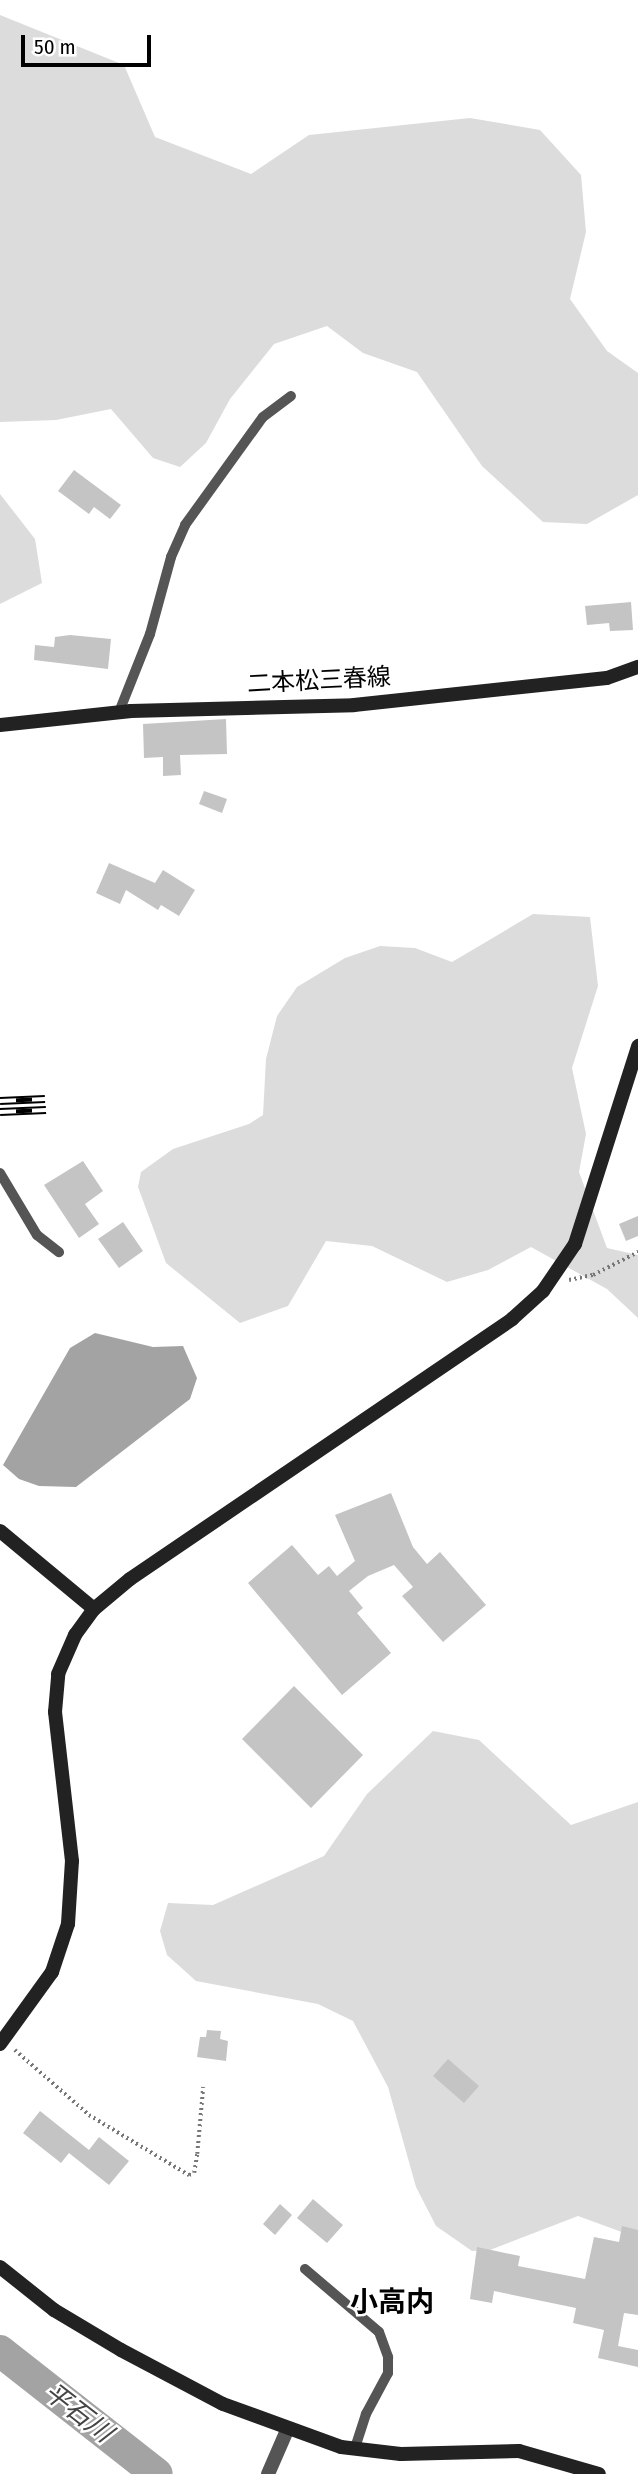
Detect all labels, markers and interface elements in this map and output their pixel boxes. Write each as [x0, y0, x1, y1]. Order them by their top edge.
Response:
scale bar [24, 21, 154, 65]
text: 50 m [34, 34, 76, 60]
street label: 二本松三春線 [246, 663, 392, 699]
district label: 小高内 [350, 2285, 434, 2319]
water label: 平石川 [38, 2377, 118, 2449]

